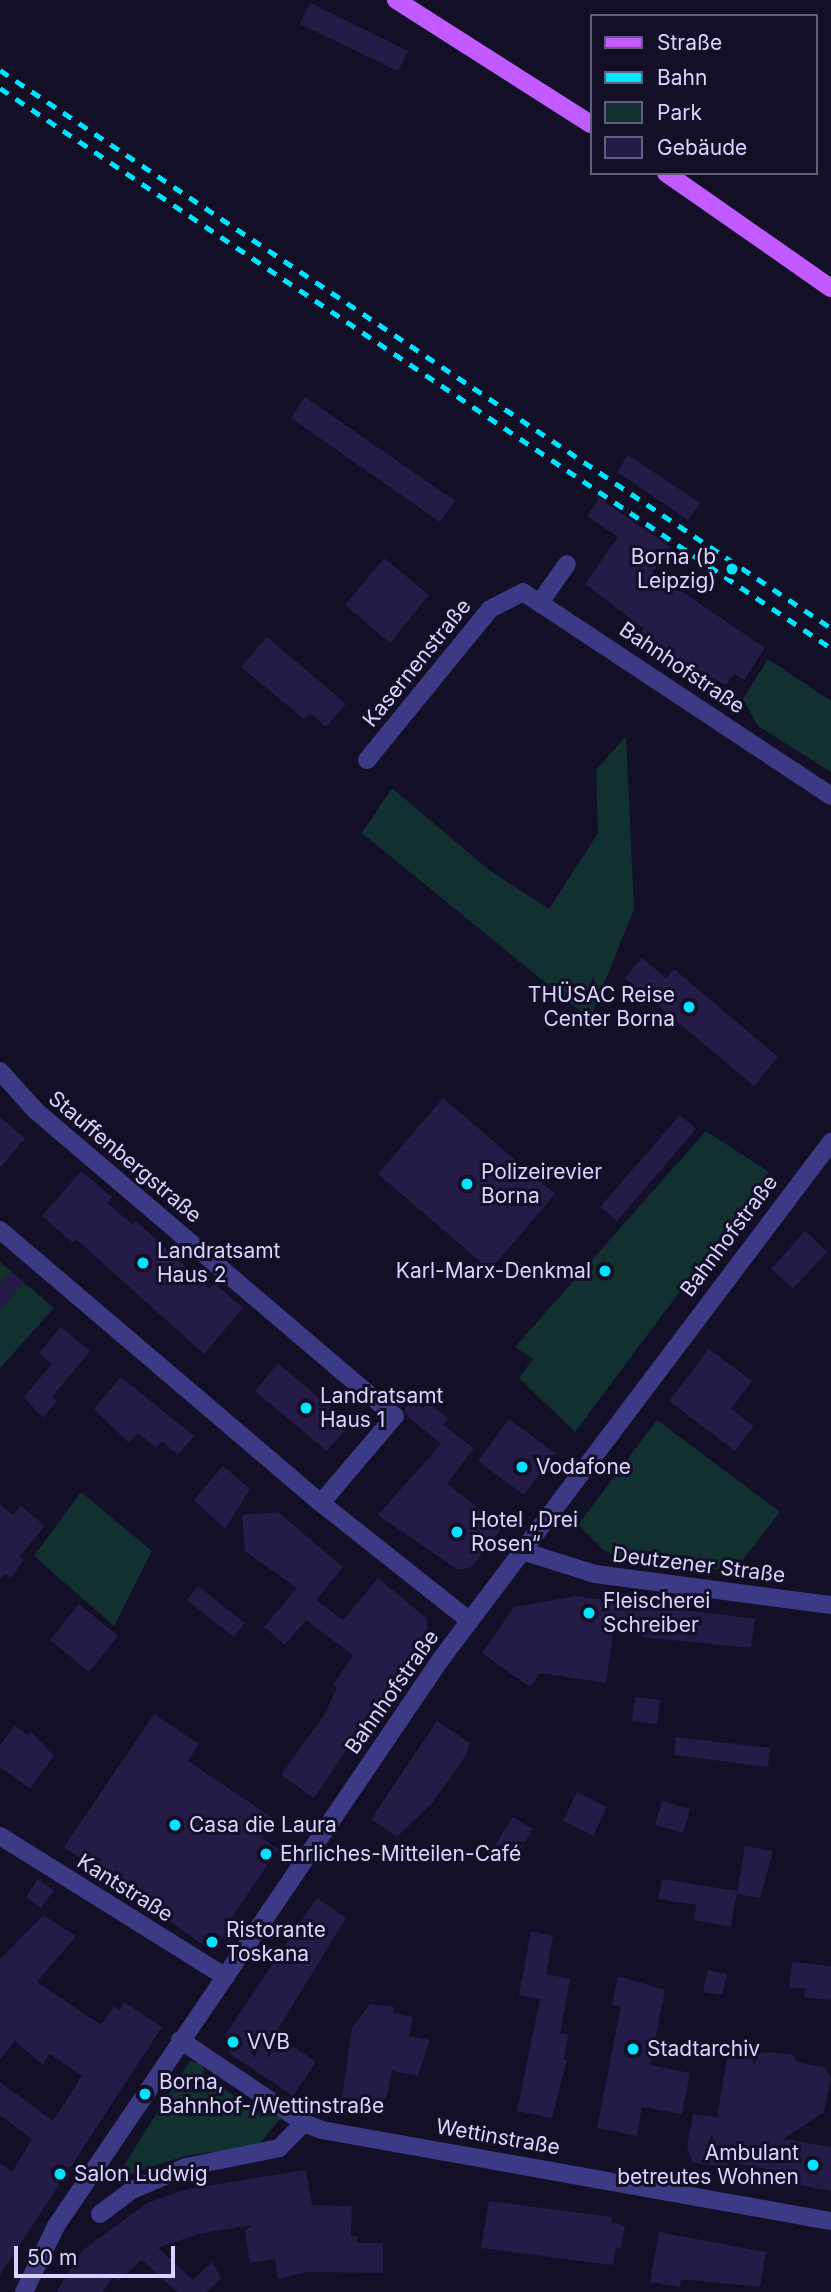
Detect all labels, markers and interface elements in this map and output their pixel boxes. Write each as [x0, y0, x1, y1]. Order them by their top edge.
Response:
legend [590, 14, 817, 175]
text: Straße [657, 30, 722, 55]
text: Bahn [657, 65, 707, 90]
text: Park [657, 100, 702, 125]
text: Gebäude [657, 135, 747, 160]
place label: Borna (b Leipzig) [631, 544, 716, 594]
marker: Borna (b Leipzig) [722, 559, 742, 579]
street label: Kasernenstraße [358, 594, 476, 732]
street label: Bahnhofstraße [615, 617, 749, 719]
place label: THÜSAC Reise Center Borna [528, 982, 675, 1032]
marker: THÜSAC Reise Center Borna [681, 999, 697, 1015]
street label: Stauffenbergstraße [43, 1086, 207, 1228]
place label: Polizeirevier Borna [481, 1159, 602, 1209]
street label: Bahnhofstraße [675, 1170, 783, 1302]
marker: Polizeirevier Borna [459, 1176, 475, 1192]
place label: Landratsamt Haus 2 [157, 1238, 280, 1288]
marker: Landratsamt Haus 2 [135, 1255, 151, 1271]
place label: Karl-Marx-Denkmal [396, 1258, 591, 1284]
marker: Karl-Marx-Denkmal [597, 1263, 613, 1279]
place label: Landratsamt Haus 1 [320, 1383, 443, 1433]
marker: Landratsamt Haus 1 [298, 1400, 314, 1416]
place label: Vodafone [536, 1454, 631, 1480]
marker: Vodafone [514, 1459, 530, 1475]
place label: Hotel „Drei Rosen“ [471, 1507, 578, 1557]
marker: Hotel „Drei Rosen“ [449, 1524, 465, 1540]
street label: Deutzener Straße [611, 1542, 787, 1588]
place label: Fleischerei Schreiber [603, 1588, 710, 1638]
marker: Fleischerei Schreiber [581, 1605, 597, 1621]
street label: Bahnhofstraße [340, 1625, 444, 1759]
place label: Casa die Laura [189, 1812, 337, 1838]
marker: Casa die Laura [167, 1817, 183, 1833]
place label: Ehrliches-Mitteilen-Café [280, 1841, 521, 1867]
marker: Ehrliches-Mitteilen-Café [258, 1846, 274, 1862]
street label: Kantstraße [73, 1849, 177, 1927]
place label: Ristorante Toskana [226, 1917, 326, 1967]
marker: Ristorante Toskana [204, 1934, 220, 1950]
place label: VVB [247, 2029, 290, 2055]
marker: VVB [225, 2034, 241, 2050]
place label: Stadtarchiv [647, 2036, 760, 2062]
marker: Stadtarchiv [625, 2041, 641, 2057]
place label: Borna, Bahnhof-/Wettinstraße [159, 2069, 384, 2119]
marker: Borna, Bahnhof-/Wettinstraße [137, 2086, 153, 2102]
street label: Wettinstraße [434, 2114, 562, 2160]
place label: Ambulant betreutes Wohnen [617, 2140, 799, 2190]
marker: Ambulant betreutes Wohnen [805, 2157, 821, 2173]
place label: Salon Ludwig [74, 2161, 208, 2187]
marker: Salon Ludwig [52, 2166, 68, 2182]
scale bar [18, 2232, 178, 2276]
text: 50 m [27, 2245, 77, 2270]

